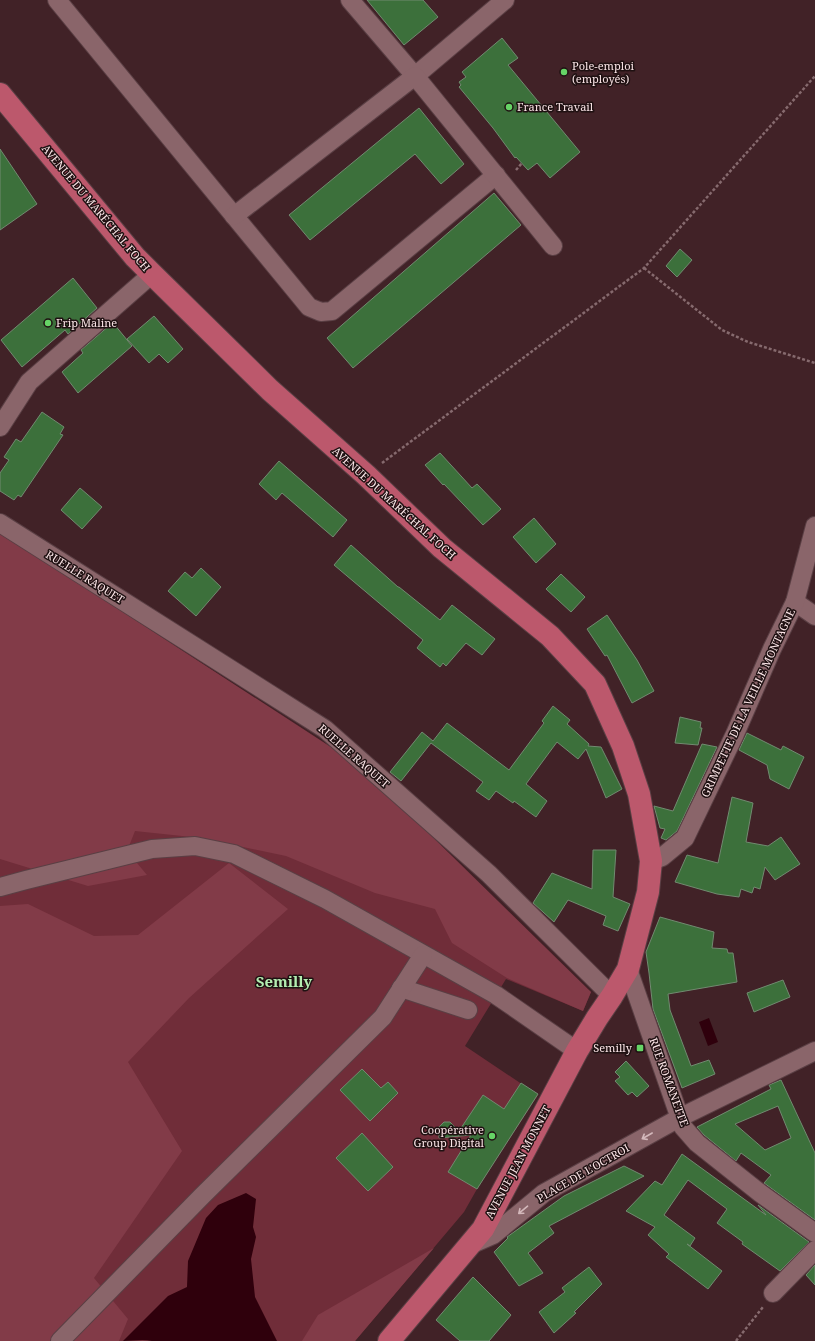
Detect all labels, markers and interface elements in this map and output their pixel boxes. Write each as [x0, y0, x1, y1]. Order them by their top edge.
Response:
place label: Pole-emploi (employés) [572, 58, 634, 86]
marker: Pole-emploi (employés) [559, 67, 569, 77]
place label: France Travail [517, 99, 594, 114]
marker: France Travail [504, 102, 514, 112]
street label: AVENUE DU MARÉCHAL FOCH [39, 141, 154, 274]
place label: Frip Maline [56, 315, 117, 330]
marker: Frip Maline [43, 318, 53, 328]
street label: AVENUE DU MARÉCHAL FOCH [329, 443, 459, 562]
street label: RUELLE RAQUET [43, 546, 127, 607]
street label: GRIMPETTE DE LA VEILLE MONTAGNE [697, 606, 798, 800]
street label: RUELLE RAQUET [316, 721, 393, 791]
district label: Semilly [256, 971, 313, 991]
street label: RUE ROMANETTE [646, 1035, 693, 1128]
place label: Semilly [593, 1040, 633, 1055]
marker: Semilly [635, 1043, 645, 1053]
street label: AVENUE JEAN MONNET [481, 1102, 554, 1221]
place label: Coopérative Group Digital [414, 1122, 485, 1150]
marker: Coopérative Group Digital [487, 1131, 497, 1141]
one-way arrow [641, 1133, 653, 1141]
street label: PLACE DE L'OCTROI [534, 1140, 632, 1205]
one-way arrow [518, 1205, 529, 1214]

